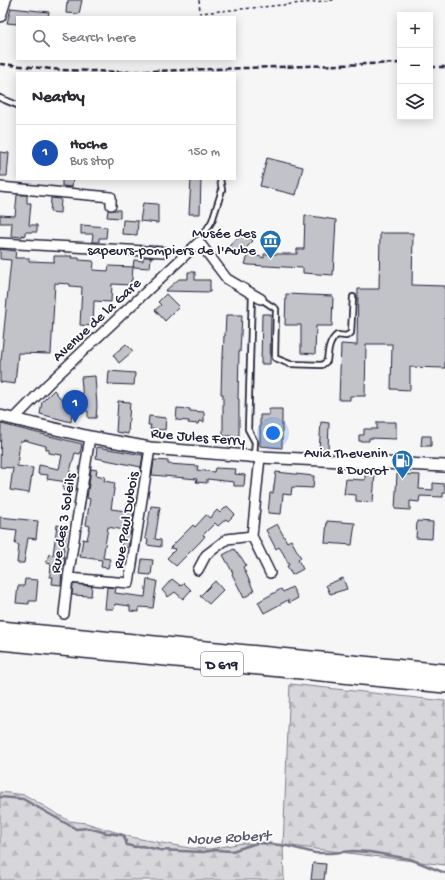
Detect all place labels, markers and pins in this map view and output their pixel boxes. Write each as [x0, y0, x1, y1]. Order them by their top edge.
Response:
place label: Musée des sapeurs-pompiers de l'Aube [87, 225, 256, 260]
museum icon: Musée des sapeurs-pompiers de l'Aube [258, 228, 284, 261]
pin: 1 [62, 390, 88, 423]
place label: Avia Thevenin & Ducrot [304, 445, 390, 480]
fuel station icon: Avia Thevenin & Ducrot [390, 448, 416, 481]

